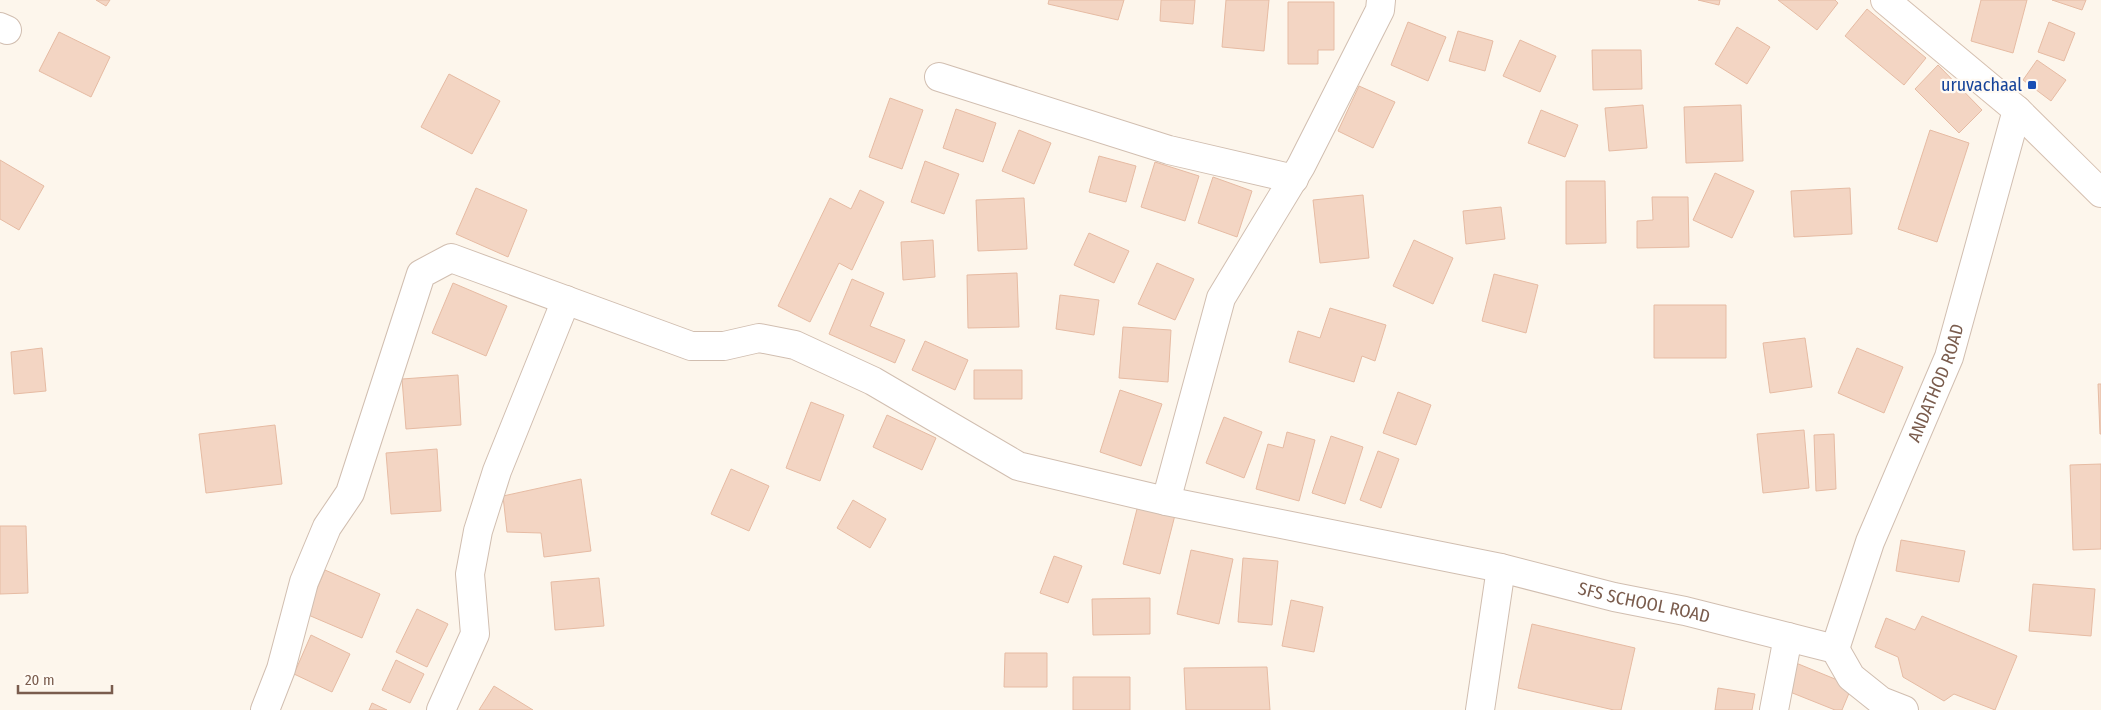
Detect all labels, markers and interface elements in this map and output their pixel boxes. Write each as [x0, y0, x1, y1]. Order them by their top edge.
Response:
place label: uruvachaal [1941, 74, 2022, 96]
marker: uruvachaal [2026, 79, 2038, 91]
street label: ANDATHOD ROAD [1903, 321, 1969, 445]
street label: SFS SCHOOL ROAD [1576, 577, 1712, 628]
scale bar [18, 662, 111, 694]
text: 20 m [25, 671, 55, 689]

